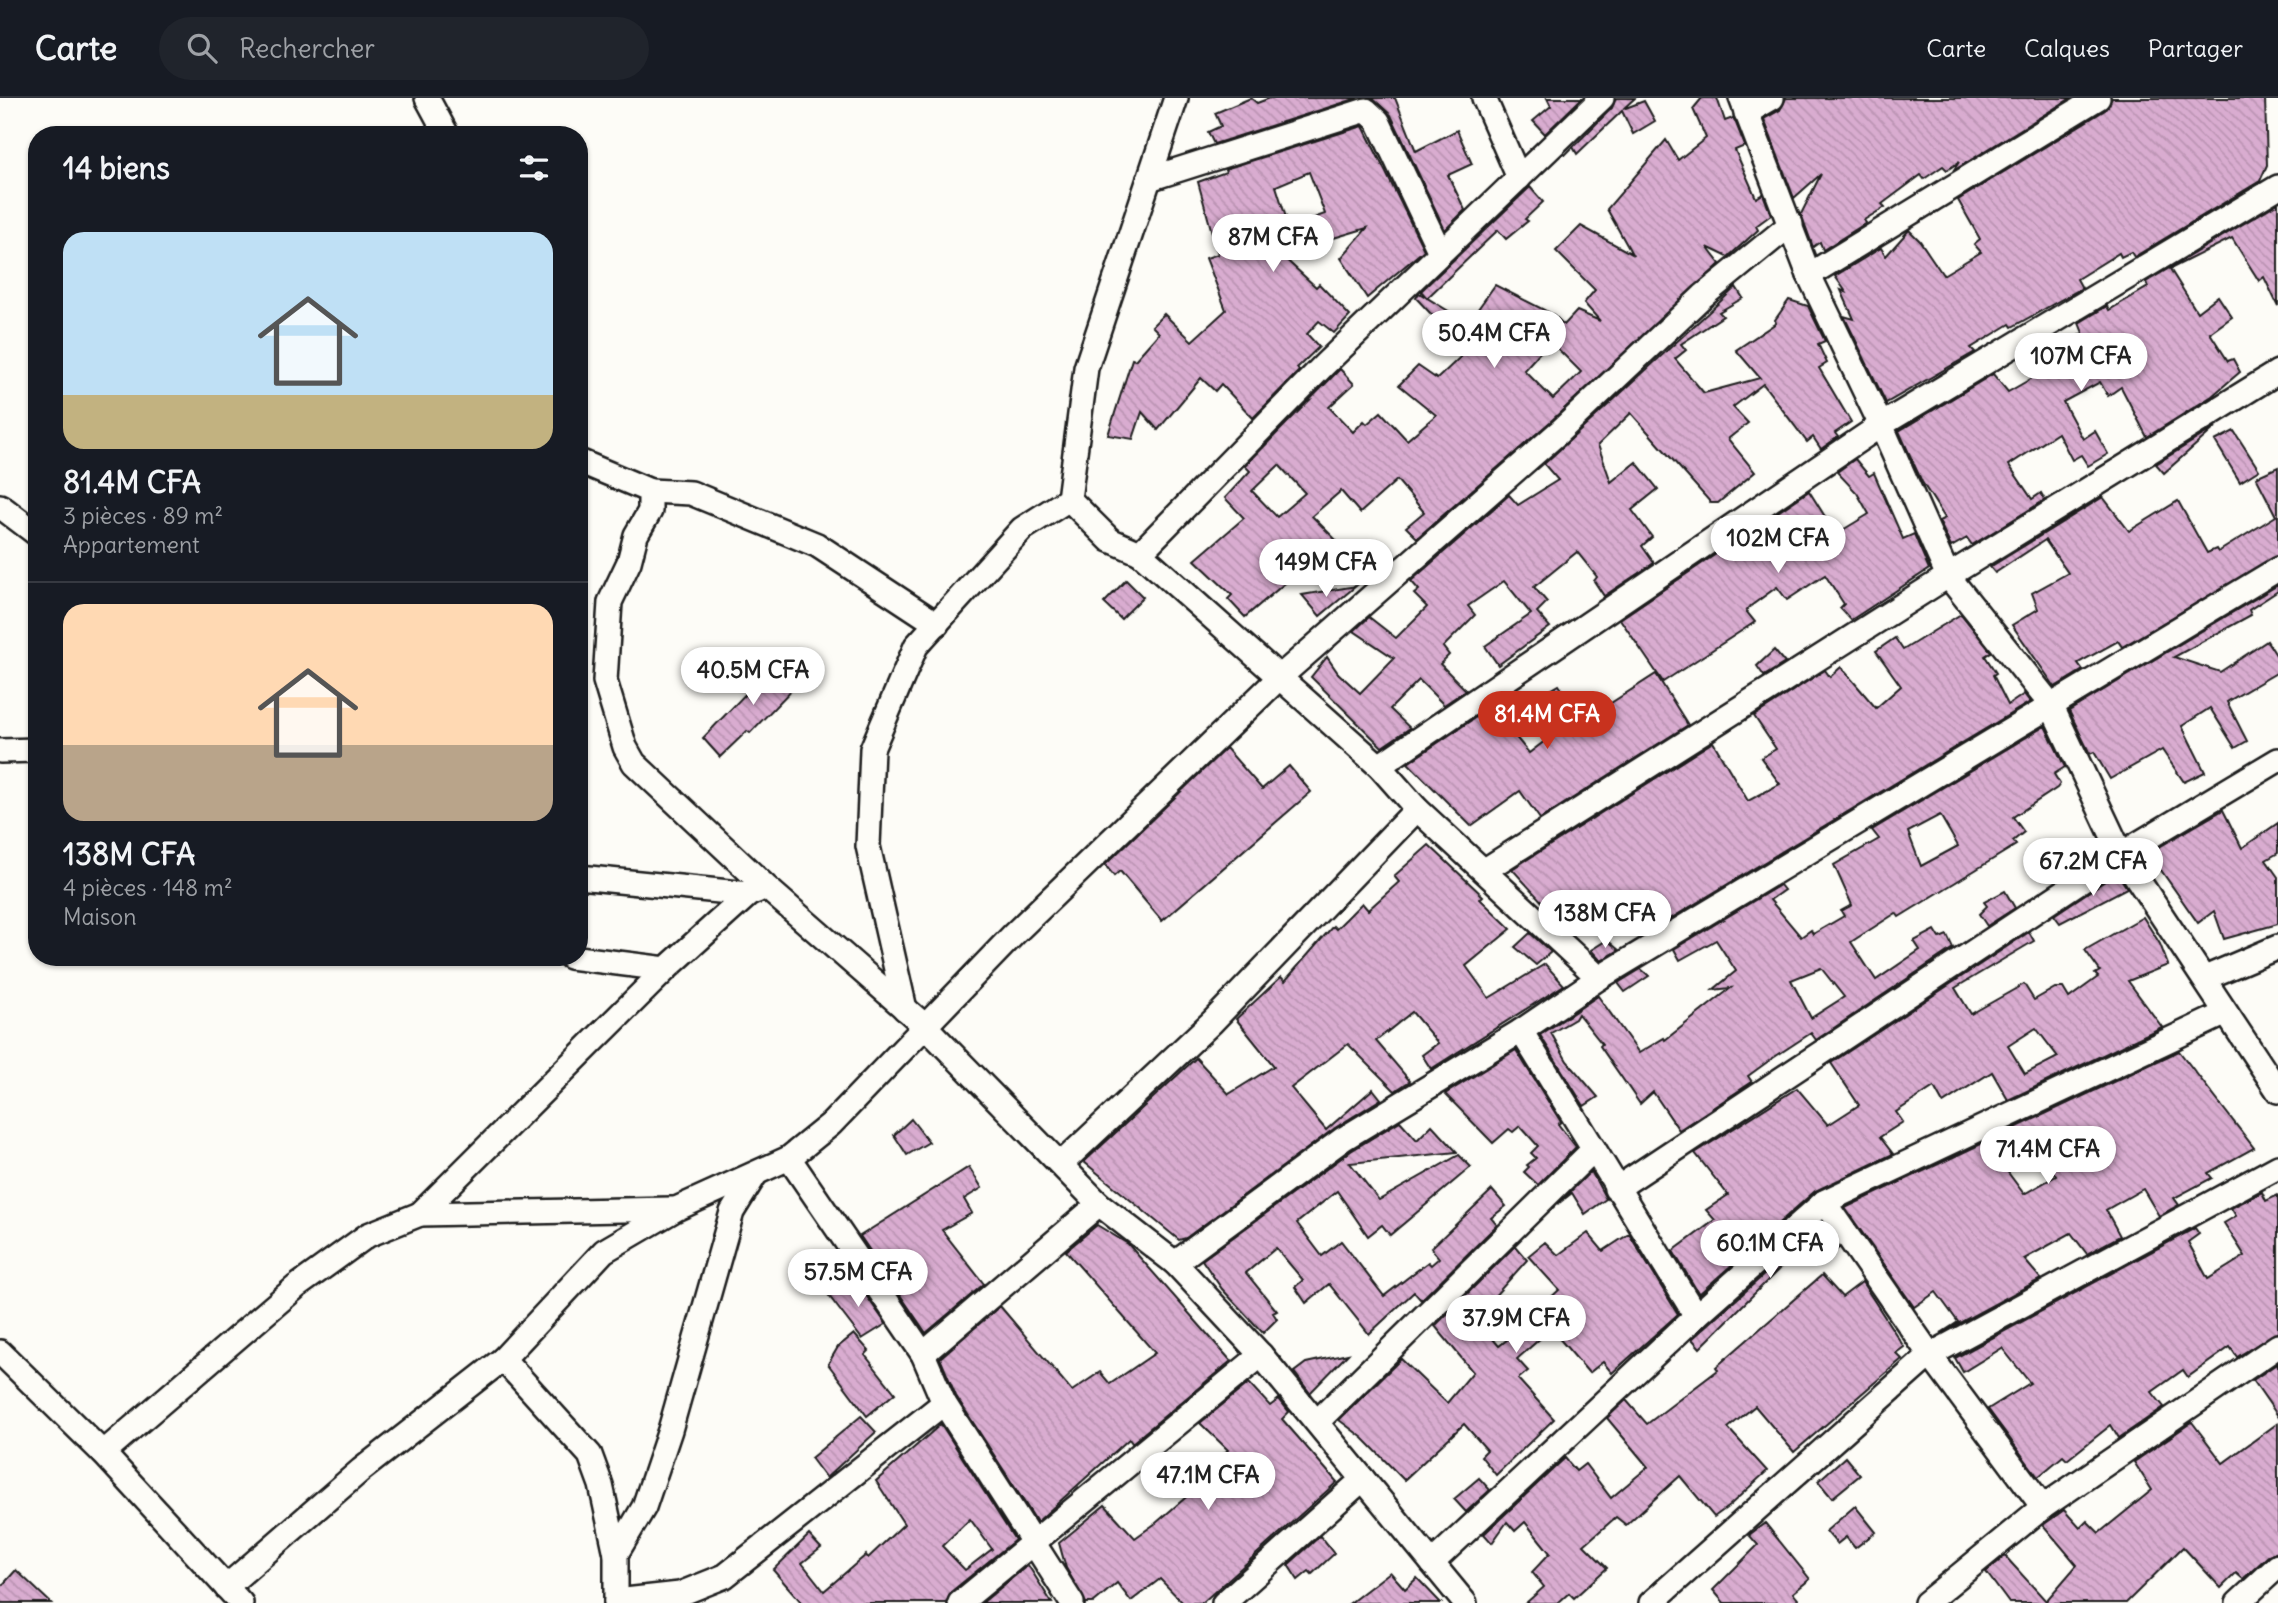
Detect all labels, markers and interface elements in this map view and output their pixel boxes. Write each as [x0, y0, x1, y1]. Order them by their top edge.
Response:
search box [159, 17, 649, 80]
text: Carte [35, 27, 117, 69]
icon: search [183, 29, 221, 67]
text: Rechercher [239, 32, 375, 65]
text: Carte [1926, 33, 1986, 63]
text: Calques [2024, 33, 2110, 63]
text: Partager [2148, 33, 2243, 63]
text: 14 biens [63, 149, 170, 187]
icon: filters [515, 149, 553, 187]
pin: 87M CFA [1208, 214, 1338, 274]
text: 87M CFA [1228, 222, 1318, 251]
icon: home [245, 278, 371, 404]
pin: 50.4M CFA [1414, 310, 1574, 370]
text: 50.4M CFA [1438, 318, 1550, 347]
pin: 107M CFA [2009, 334, 2153, 393]
text: 107M CFA [2030, 341, 2132, 370]
text: 81.4M CFA [63, 463, 201, 501]
text: 3 pièces · 89 m² [63, 501, 223, 530]
pin: 102M CFA [1706, 516, 1850, 575]
text: 102M CFA [1727, 523, 1829, 552]
text: Appartement [63, 530, 200, 559]
pin: 149M CFA [1254, 540, 1398, 599]
text: 149M CFA [1275, 547, 1377, 576]
pin: 40.5M CFA [673, 648, 833, 707]
icon: home [245, 650, 371, 776]
text: 40.5M CFA [697, 655, 809, 684]
pin: 81.4M CFA [1467, 692, 1627, 751]
text: 81.4M CFA [1494, 699, 1600, 728]
text: 138M CFA [63, 835, 195, 873]
pin: 67.2M CFA [2013, 838, 2173, 898]
text: 67.2M CFA [2039, 846, 2147, 875]
text: 4 pièces · 148 m² [63, 873, 233, 902]
pin: 138M CFA [1533, 890, 1677, 950]
text: 138M CFA [1554, 898, 1656, 927]
text: Maison [63, 902, 137, 931]
pin: 71.4M CFA [1968, 1126, 2128, 1186]
text: 71.4M CFA [1996, 1134, 2100, 1163]
pin: 60.1M CFA [1690, 1220, 1850, 1280]
text: 60.1M CFA [1716, 1228, 1824, 1257]
pin: 57.5M CFA [778, 1250, 938, 1309]
text: 57.5M CFA [804, 1257, 912, 1286]
pin: 37.9M CFA [1436, 1296, 1596, 1355]
text: 37.9M CFA [1462, 1303, 1570, 1332]
pin: 47.1M CFA [1128, 1452, 1288, 1512]
text: 47.1M CFA [1156, 1460, 1260, 1489]

